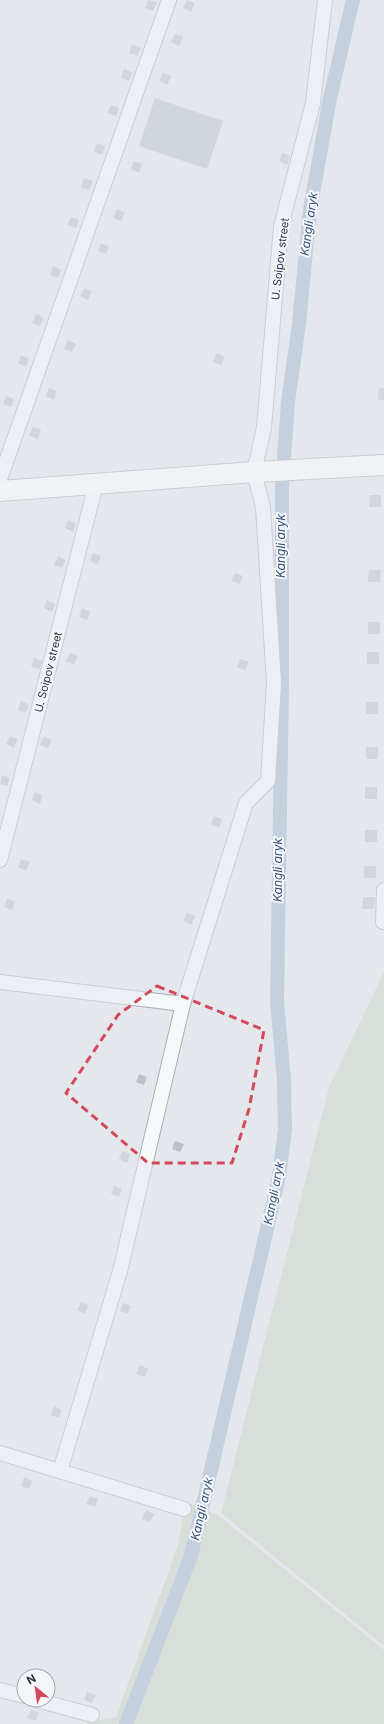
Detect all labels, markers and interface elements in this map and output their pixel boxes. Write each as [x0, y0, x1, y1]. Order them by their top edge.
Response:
water label: Kangli aryk [297, 191, 320, 257]
street label: U. Soipov street [268, 217, 292, 301]
water label: Kangli aryk [273, 514, 288, 578]
street label: U. Soipov street [31, 630, 65, 714]
water label: Kangli aryk [270, 838, 285, 902]
water label: Kangli aryk [260, 1160, 287, 1226]
water label: Kangli aryk [187, 1476, 216, 1542]
north arrow [16, 1668, 56, 1708]
text: N [24, 1671, 38, 1687]

